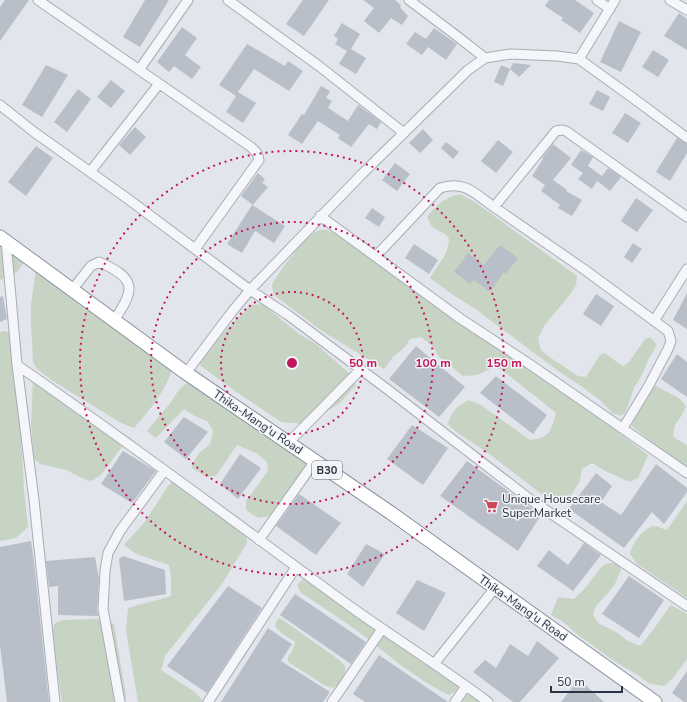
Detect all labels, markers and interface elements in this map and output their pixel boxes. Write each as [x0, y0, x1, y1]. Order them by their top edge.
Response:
text: 50 m [349, 355, 377, 371]
text: 100 m [415, 355, 451, 371]
text: 150 m [486, 355, 522, 371]
centre of rings [285, 356, 299, 370]
street label: Thika-Mang'u Road [210, 386, 306, 458]
road number: B30 [312, 461, 342, 479]
place label: Unique Housecare SuperMarket [502, 491, 601, 521]
supermarket icon: Unique Housecare SuperMarket [483, 498, 499, 514]
street label: Thika-Mang'u Road [475, 571, 571, 645]
scale bar [551, 668, 622, 694]
text: 50 m [557, 674, 585, 690]

